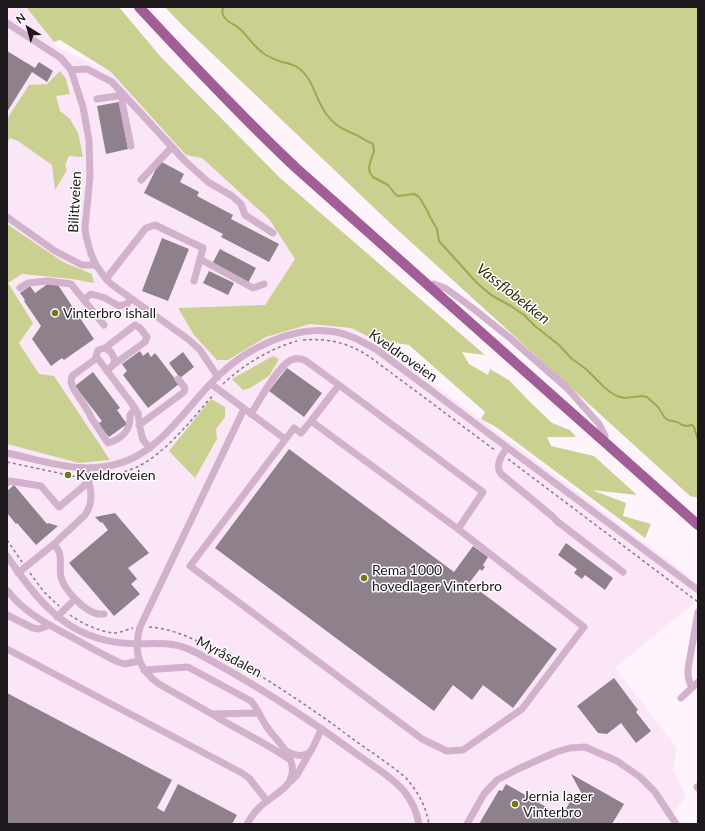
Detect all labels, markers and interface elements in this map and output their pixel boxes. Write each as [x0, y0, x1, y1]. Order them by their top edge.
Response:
north arrow [8, 8, 48, 48]
text: N [13, 10, 28, 26]
street label: Bilittveien [65, 171, 85, 233]
water label: Vassflobekken [473, 260, 553, 328]
place label: Vinterbro ishall [63, 305, 156, 321]
marker: Vinterbro ishall [50, 308, 60, 318]
street label: Kveldroveien [366, 326, 440, 386]
place label: Kveldroveien [76, 467, 156, 483]
marker: Kveldroveien [63, 470, 73, 480]
place label: Rema 1000 hovedlager Vinterbro [372, 562, 502, 594]
marker: Rema 1000 hovedlager Vinterbro [359, 573, 369, 583]
street label: Myråsdalen [194, 633, 264, 681]
place label: Jernia lager Vinterbro [523, 788, 593, 820]
marker: Jernia lager Vinterbro [510, 799, 520, 809]

